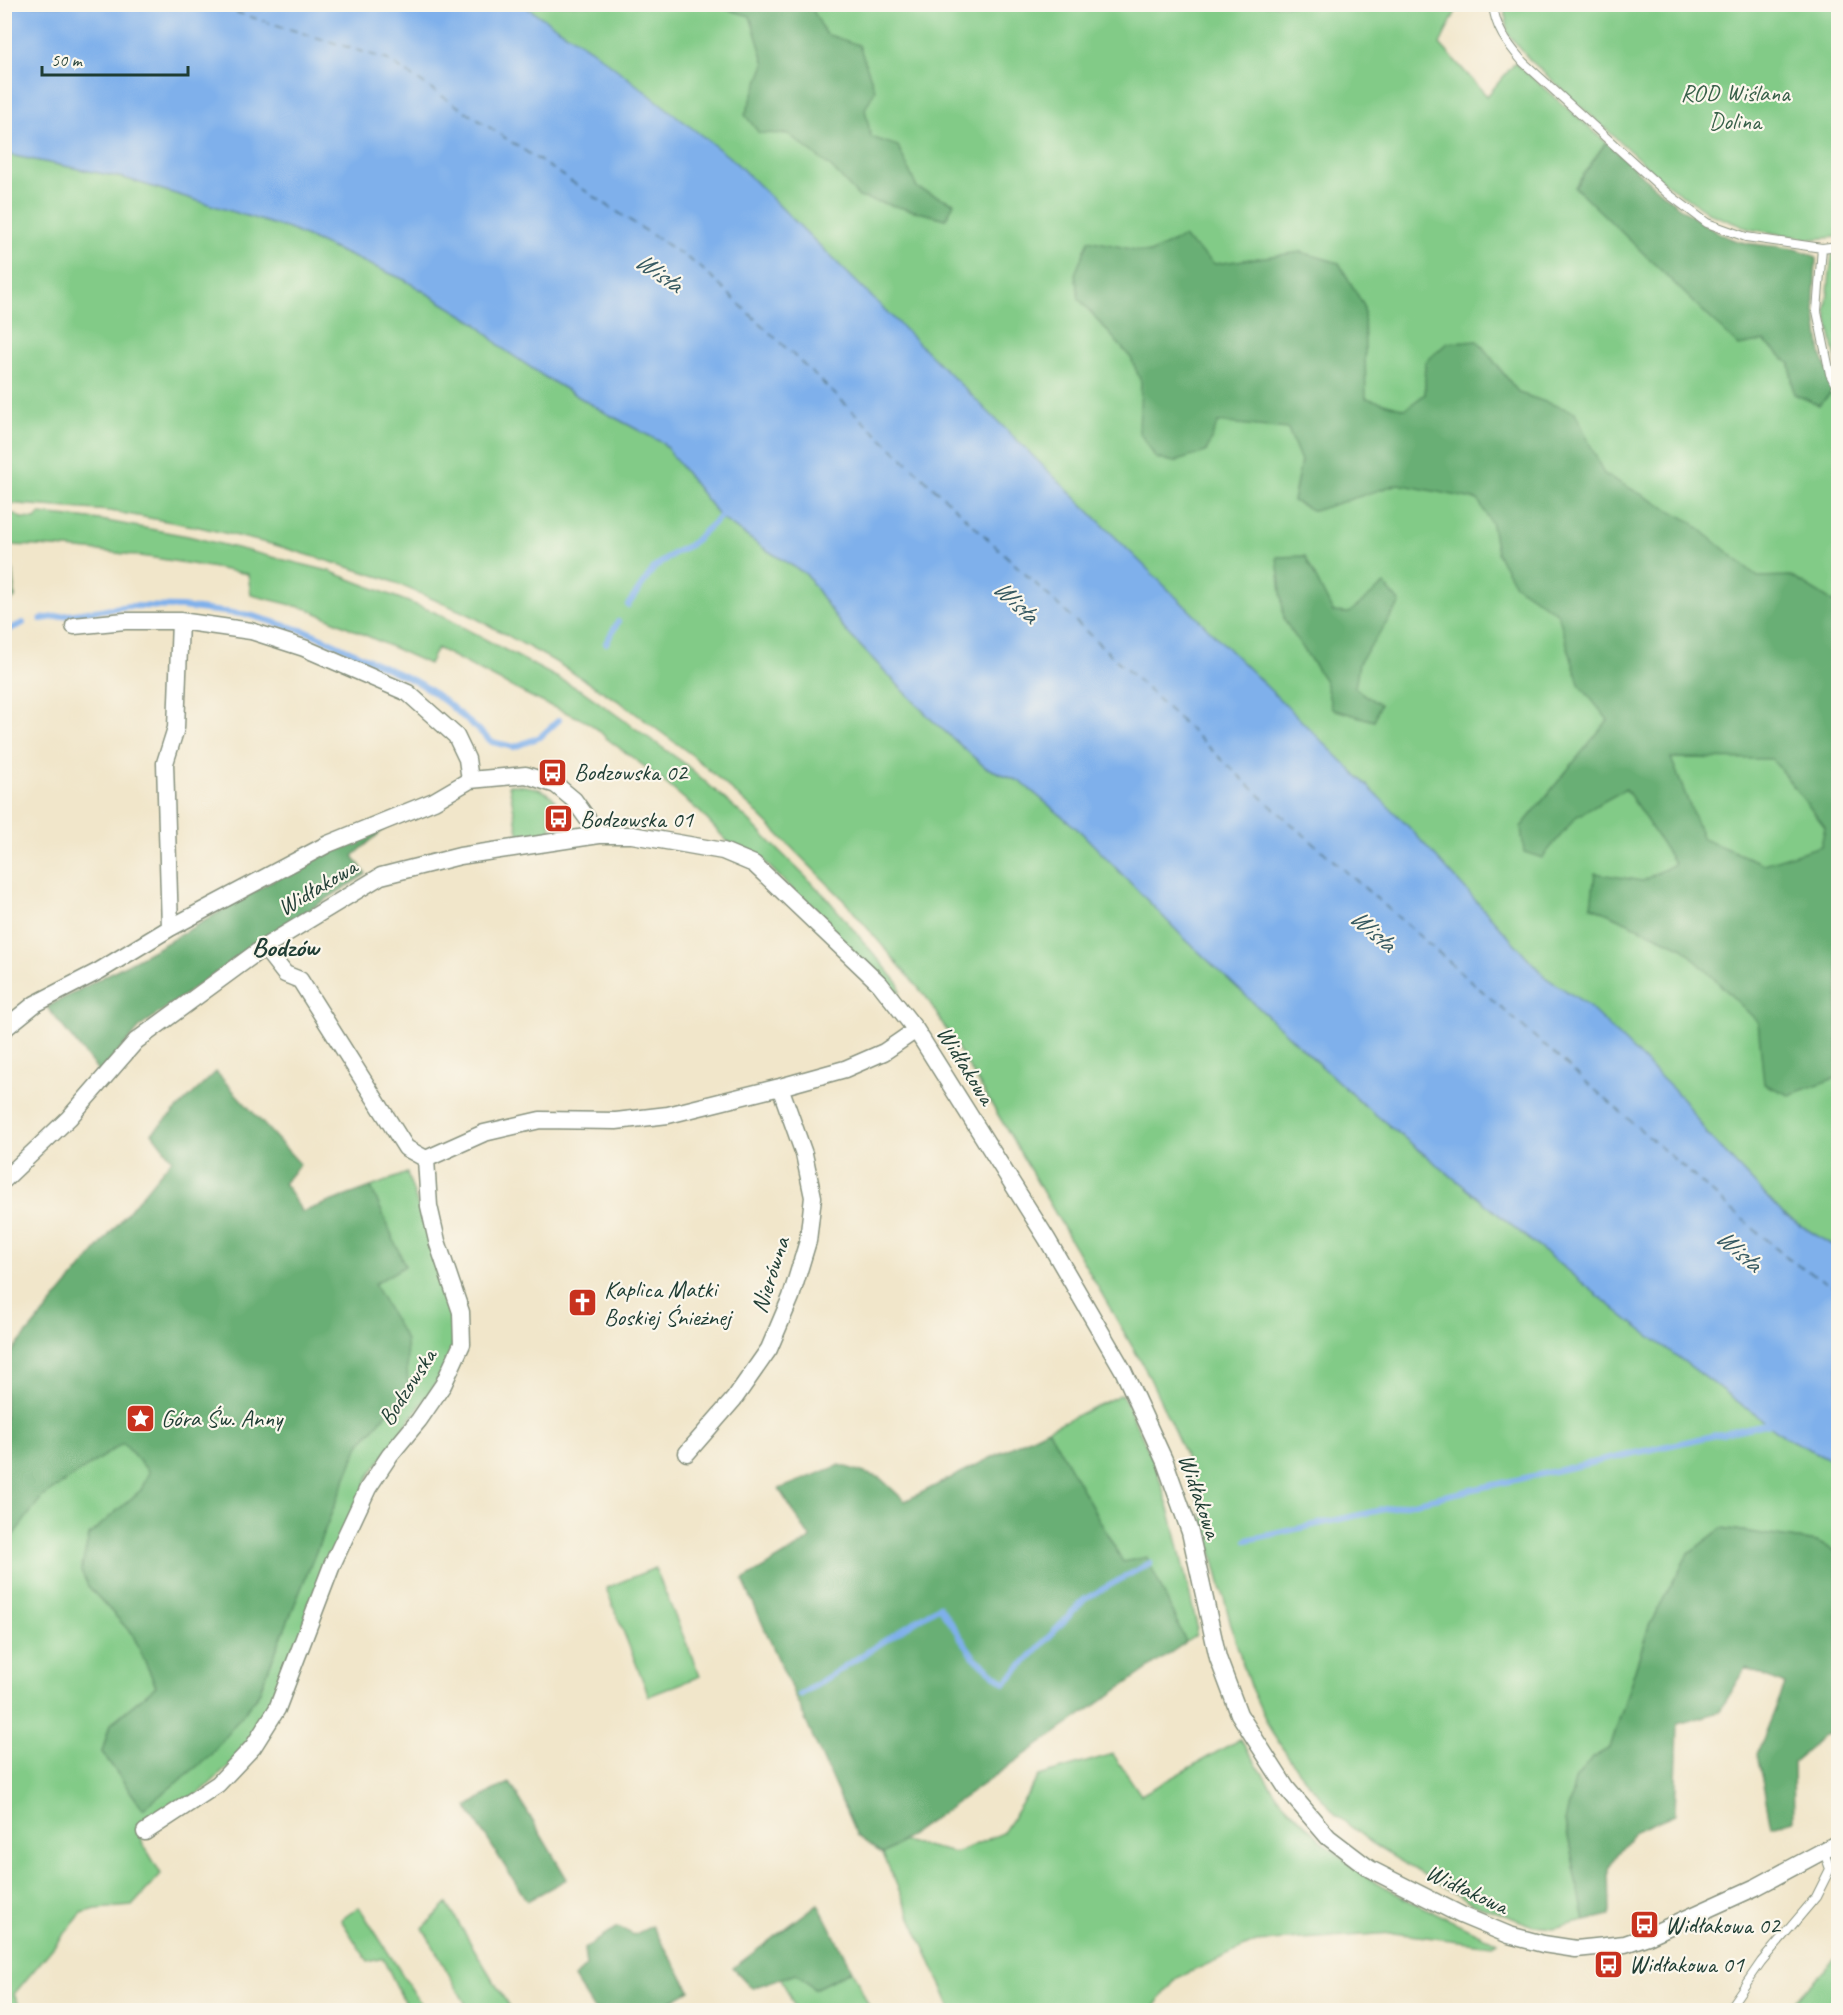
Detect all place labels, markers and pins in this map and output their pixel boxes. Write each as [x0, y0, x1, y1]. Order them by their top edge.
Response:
bus stop icon: Bodzowska 02 [537, 756, 569, 788]
place label: Bodzowska 02 [574, 757, 689, 787]
bus stop icon: Bodzowska 01 [543, 803, 575, 835]
place label: Bodzowska 01 [580, 804, 694, 834]
place label: Kaplica Matki Boskiej Śnieżnej [604, 1274, 734, 1332]
church icon: Kaplica Matki Boskiej Śnieżnej [567, 1287, 599, 1319]
place icon: Góra Św. Anny [124, 1402, 156, 1434]
place label: Góra Św. Anny [161, 1403, 284, 1433]
bus stop icon: Widłakowa 02 [1628, 1909, 1660, 1941]
place label: Widłakowa 02 [1665, 1910, 1782, 1940]
bus stop icon: Widłakowa 01 [1592, 1948, 1624, 1980]
place label: Widłakowa 01 [1629, 1949, 1745, 1979]

